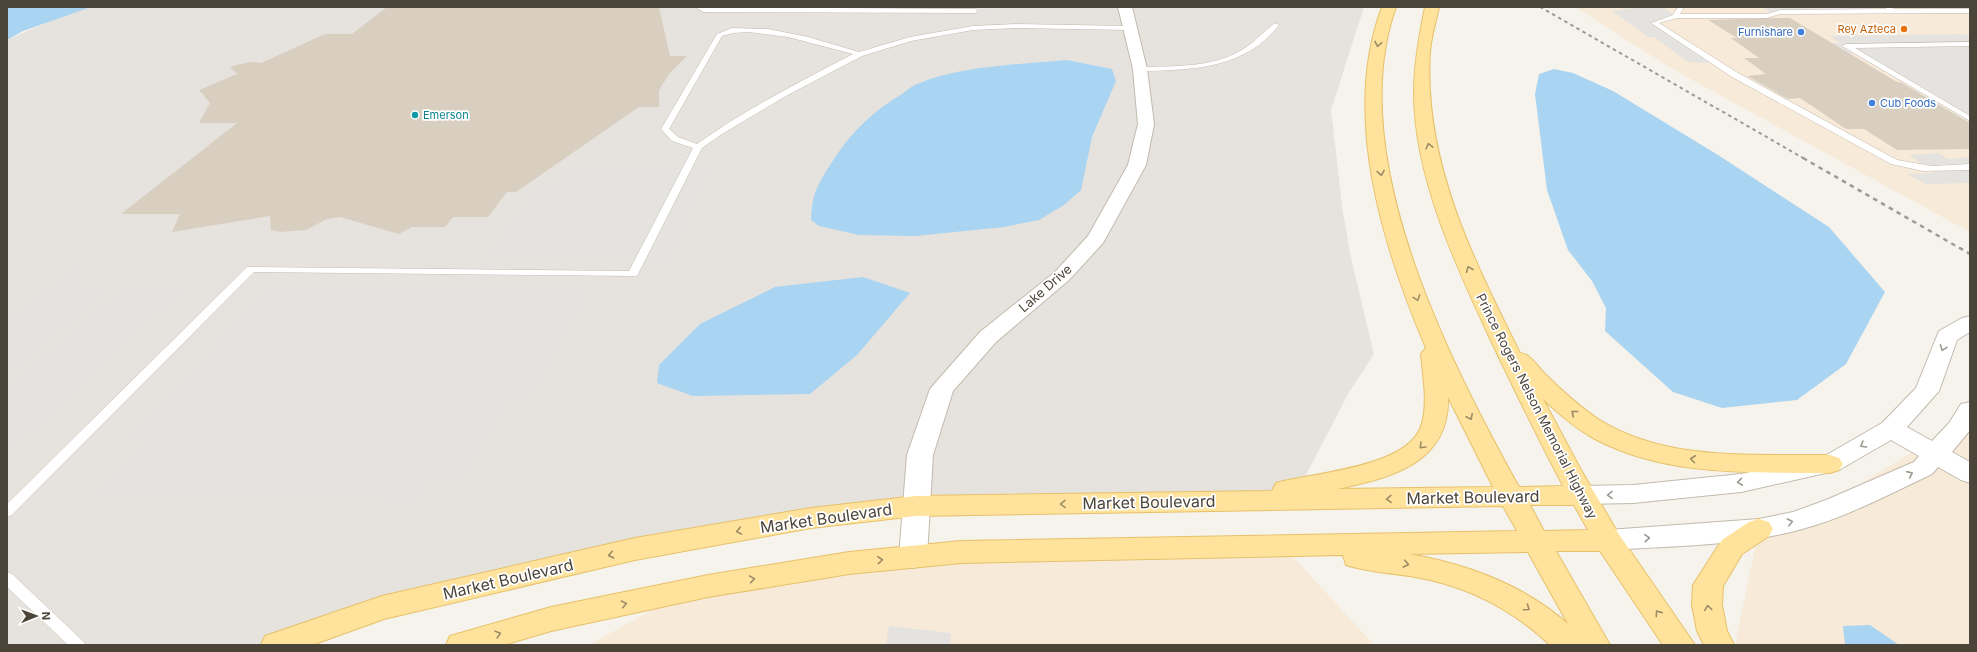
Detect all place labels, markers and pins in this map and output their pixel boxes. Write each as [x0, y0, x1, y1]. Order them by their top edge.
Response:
place label: Rey Azteca [1837, 22, 1896, 36]
marker: Rey Azteca [1899, 24, 1909, 34]
place label: Furnishare [1738, 25, 1793, 39]
marker: Furnishare [1796, 27, 1806, 37]
place label: Cub Foods [1880, 96, 1936, 110]
marker: Cub Foods [1867, 98, 1877, 108]
place label: Emerson [423, 108, 469, 122]
marker: Emerson [410, 110, 420, 120]

